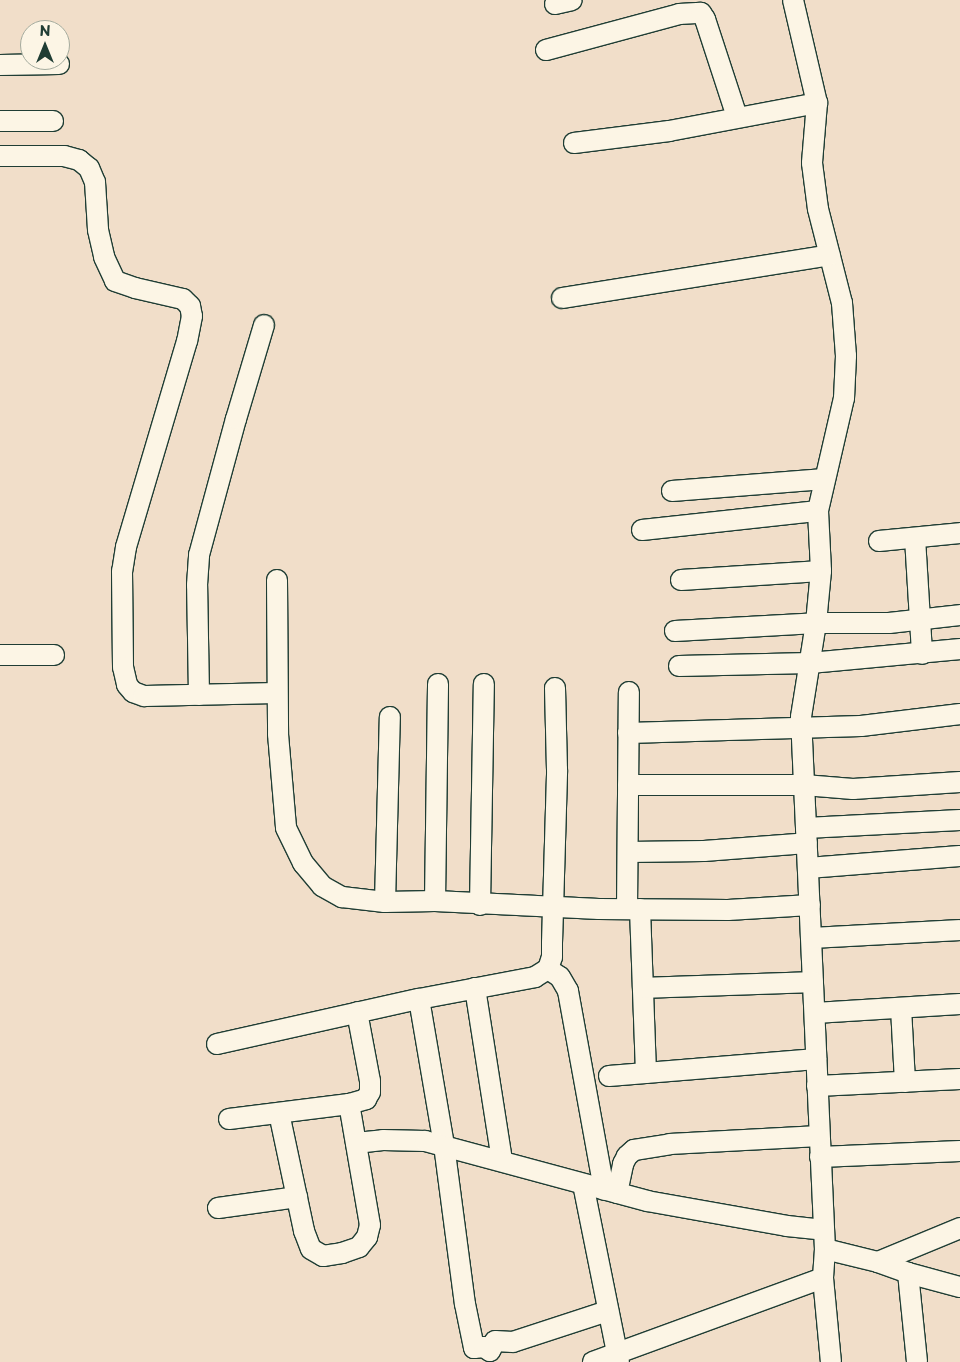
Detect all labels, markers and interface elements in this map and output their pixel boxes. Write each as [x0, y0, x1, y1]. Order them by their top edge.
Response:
north arrow [20, 20, 70, 70]
text: N [39, 20, 51, 41]

